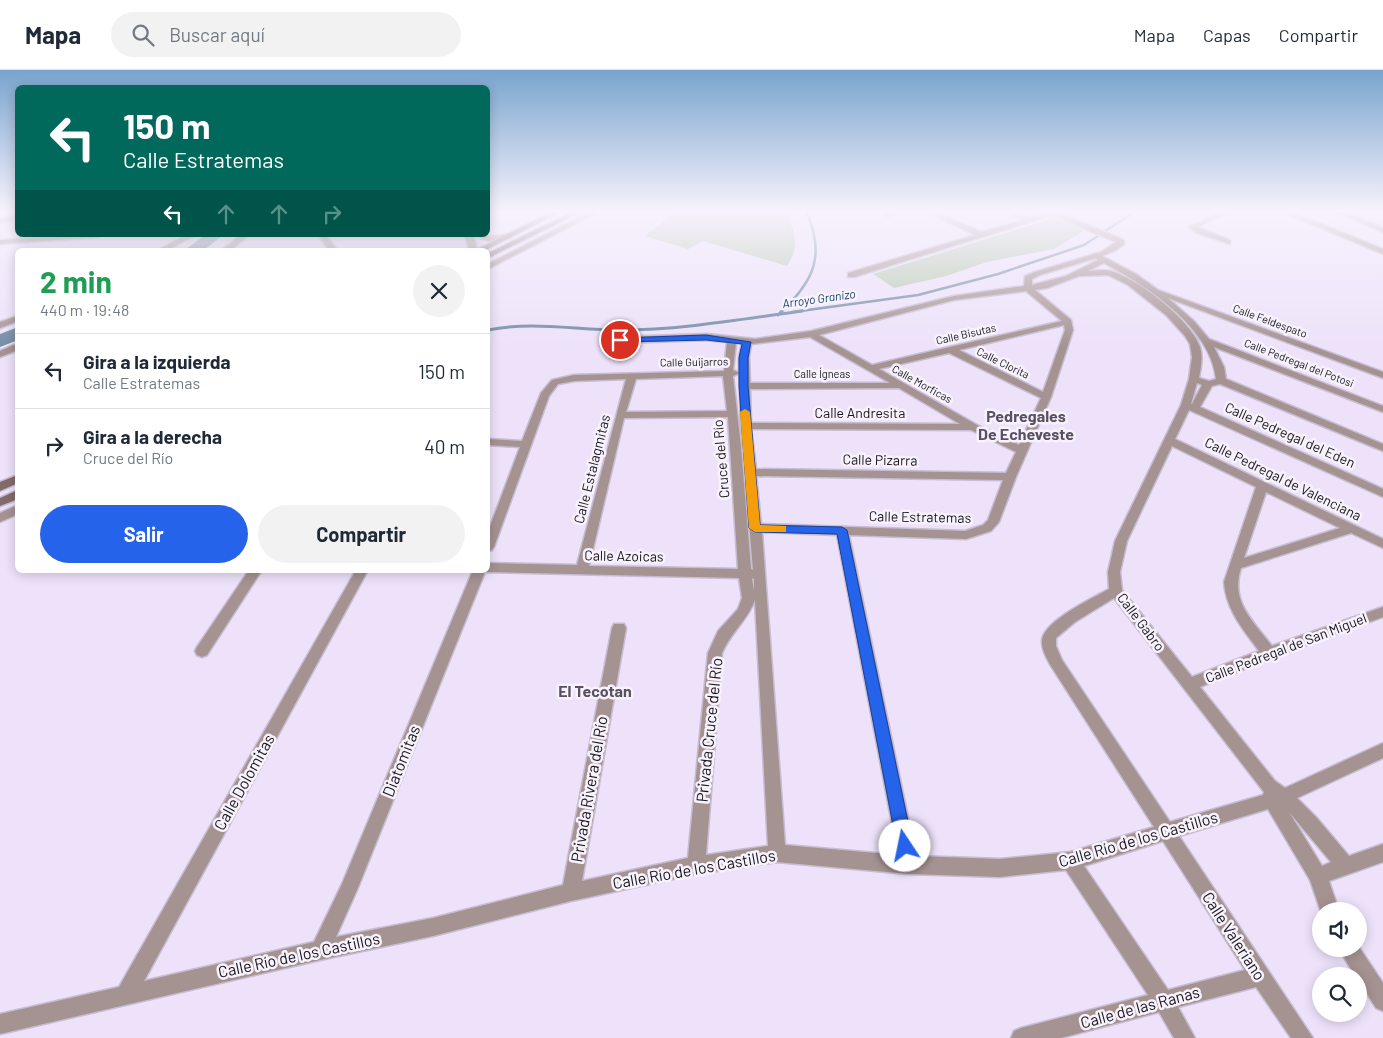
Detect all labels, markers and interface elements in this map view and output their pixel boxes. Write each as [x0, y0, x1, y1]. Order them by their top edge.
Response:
search box [111, 12, 461, 57]
text: Mapa [25, 20, 81, 49]
icon: search [129, 21, 157, 49]
text: Buscar aquí [169, 23, 265, 46]
text: Mapa [1134, 24, 1175, 46]
text: Capas [1203, 24, 1251, 46]
text: Compartir [1279, 24, 1358, 46]
text: 150 m [123, 104, 210, 146]
icon: left [40, 105, 105, 170]
text: Calle Estratemas [123, 146, 284, 172]
icon: left [159, 200, 187, 228]
icon: ahead [212, 200, 240, 228]
icon: ahead [265, 200, 293, 228]
icon: right [318, 200, 346, 228]
text: 2 min [40, 263, 112, 299]
button: close [413, 265, 465, 317]
water label: Arroyo Granizo [781, 286, 856, 310]
text: 440 m · 19:48 [40, 300, 129, 319]
street label: Calle Feldespato [1231, 301, 1309, 340]
pin [599, 319, 641, 361]
street label: Calle Bisutas [935, 320, 997, 347]
icon: arrive [606, 326, 634, 354]
street label: Calle Pedregal del Potosi [1243, 336, 1356, 390]
street label: Calle Clorita [975, 344, 1032, 381]
text: Gira a la izquierda [83, 350, 231, 373]
street label: Calle Guijarros [660, 354, 728, 369]
icon: left [40, 357, 68, 385]
text: 150 m [418, 360, 465, 383]
street label: Calle Morficas [890, 362, 955, 405]
street label: Calle Ígneas [794, 367, 850, 380]
text: Calle Estratemas [83, 373, 200, 392]
street label: Calle Pedregal del Eden [1222, 398, 1358, 471]
street label: Calle Andresita [815, 404, 905, 421]
district label: Pedregales De Echeveste [978, 406, 1074, 443]
street label: Calle Estalagmitas [570, 412, 613, 525]
street label: Cruce del Río [709, 419, 732, 499]
text: Gira a la derecha [83, 425, 222, 448]
icon: right [40, 432, 68, 460]
street label: Calle Pedregal de Valenciana [1202, 433, 1364, 524]
text: 40 m [424, 435, 465, 458]
text: Cruce del Río [83, 448, 173, 467]
street label: Calle Pizarra [842, 450, 918, 469]
button: Salir [40, 505, 248, 563]
button: Compartir [258, 505, 465, 563]
street label: Calle Estratemas [869, 507, 972, 526]
street label: Calle Azoicas [584, 546, 664, 565]
street label: Calle Gabro [1114, 589, 1169, 654]
street label: Calle Pedregal de San Miguel [1203, 609, 1369, 686]
street label: Privada Cruce del Río [691, 657, 726, 803]
district label: El Tecotan [558, 681, 632, 700]
street label: Privada Rivera del Río [566, 714, 611, 863]
street label: Diatomitas [378, 722, 423, 799]
street label: Calle Dolomitas [209, 730, 278, 833]
street label: Calle Río de los Castillos [1056, 807, 1220, 870]
position arrow [878, 819, 930, 871]
street label: Calle Río de los Castillos [611, 845, 777, 892]
street label: Calle Valeriano [1199, 888, 1270, 983]
map controls [1312, 902, 1367, 1022]
button: sound [1312, 902, 1367, 957]
street label: Calle Río de los Castillos [216, 928, 382, 981]
button: search [1312, 967, 1367, 1022]
street label: Calle de las Ranas [1078, 981, 1202, 1032]

